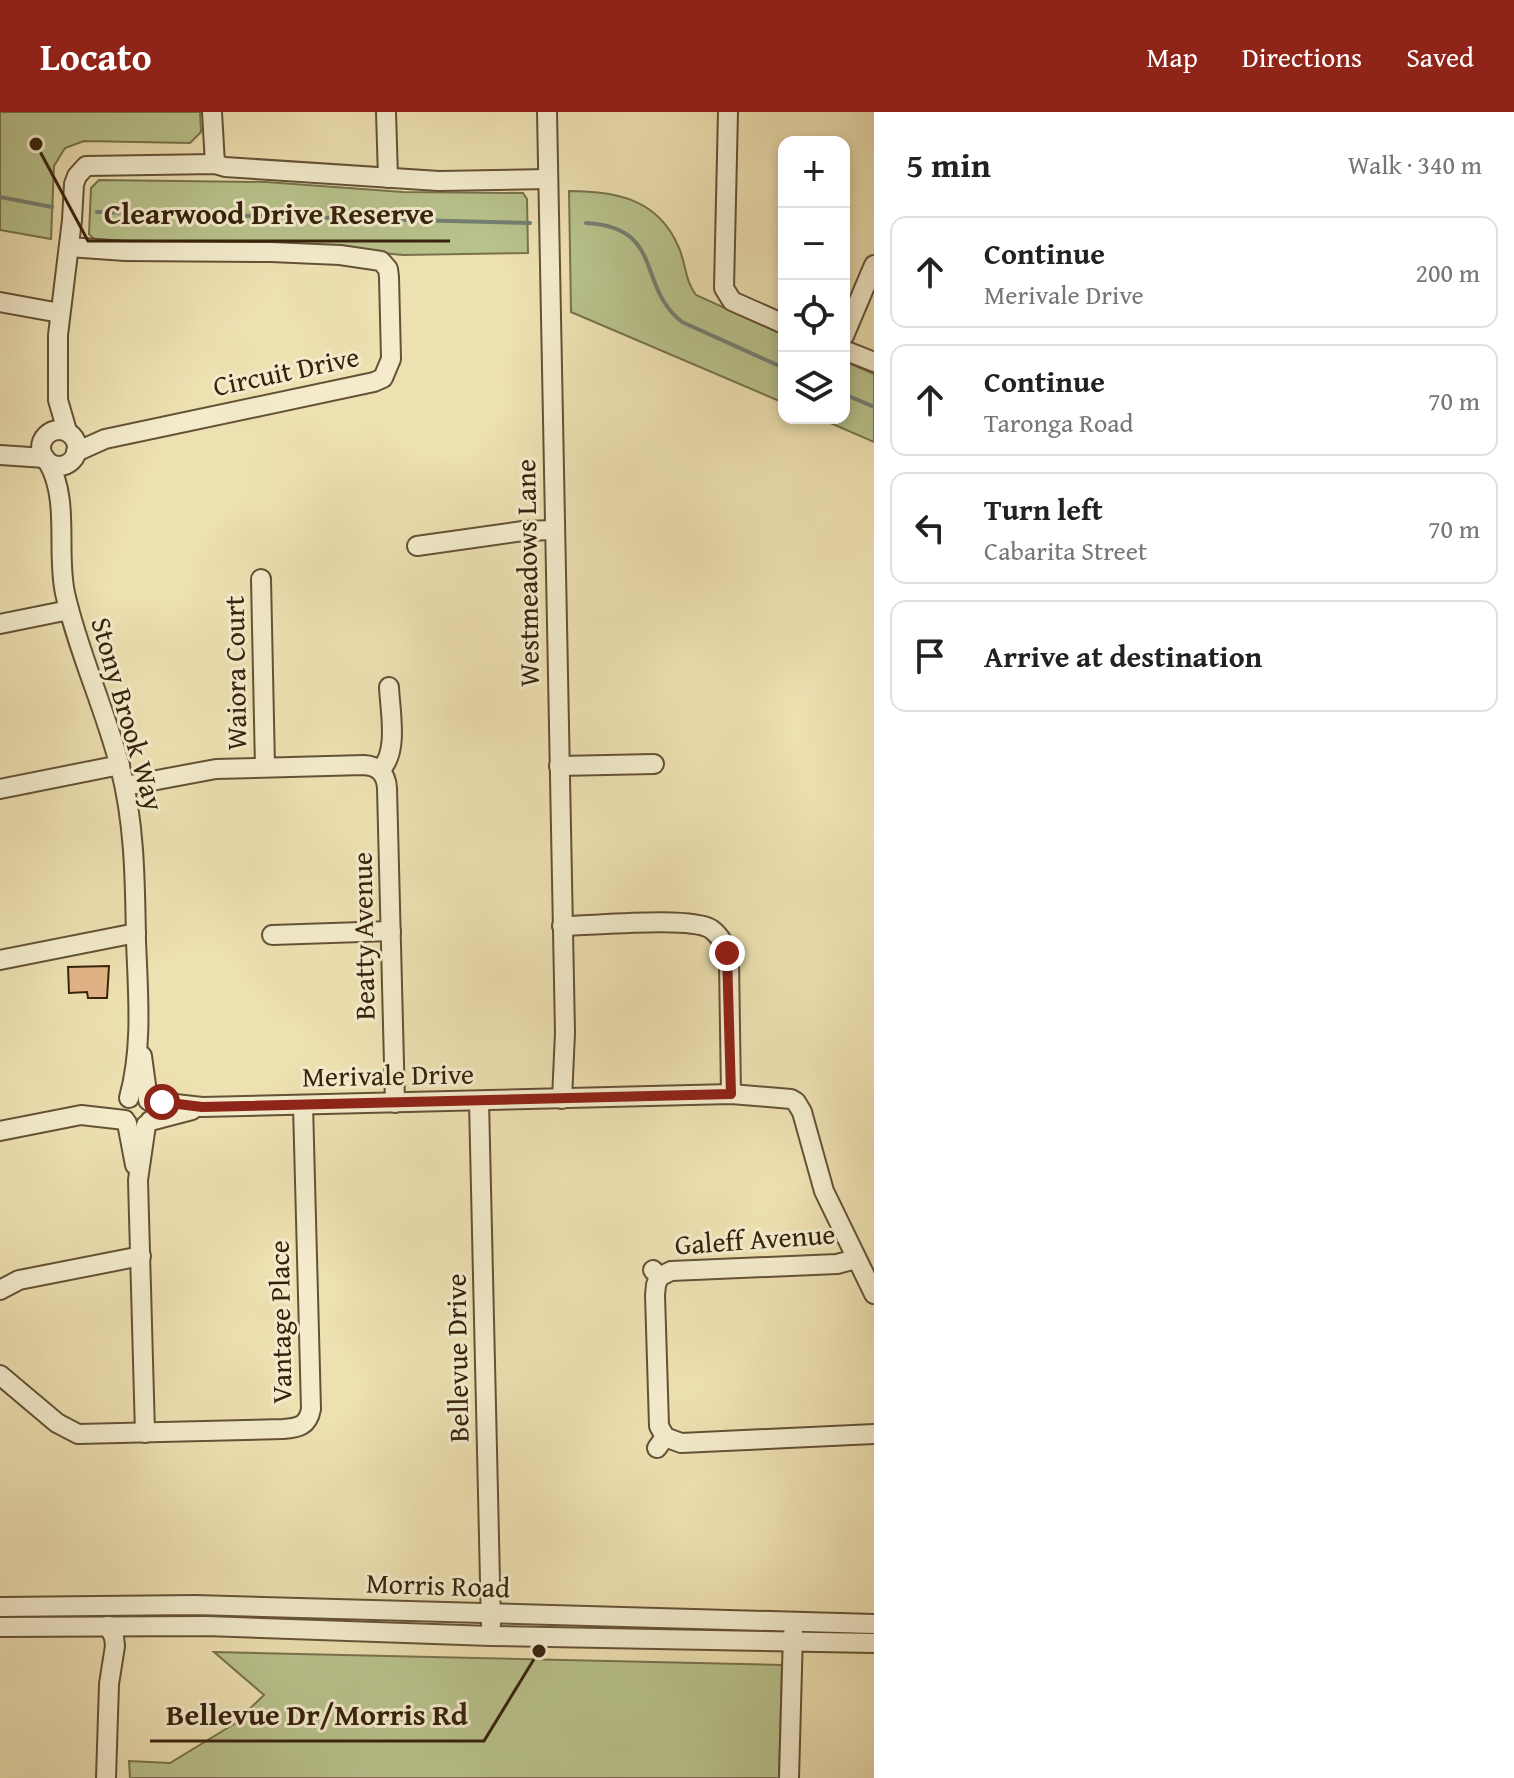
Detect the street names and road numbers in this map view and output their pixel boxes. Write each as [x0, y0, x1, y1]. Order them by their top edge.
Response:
street label: Circuit Drive [209, 335, 363, 406]
street label: Westmeadows Lane [504, 459, 549, 687]
street label: Waiora Court [213, 595, 256, 751]
street label: Stony Brook Way [81, 612, 176, 815]
street label: Beatty Avenue [341, 852, 384, 1020]
street label: Merivale Drive [302, 1053, 474, 1096]
street label: Galeff Avenue [673, 1212, 837, 1265]
street label: Vantage Place [258, 1240, 301, 1404]
street label: Bellevue Drive [435, 1273, 478, 1443]
street label: Morris Road [365, 1561, 511, 1608]

